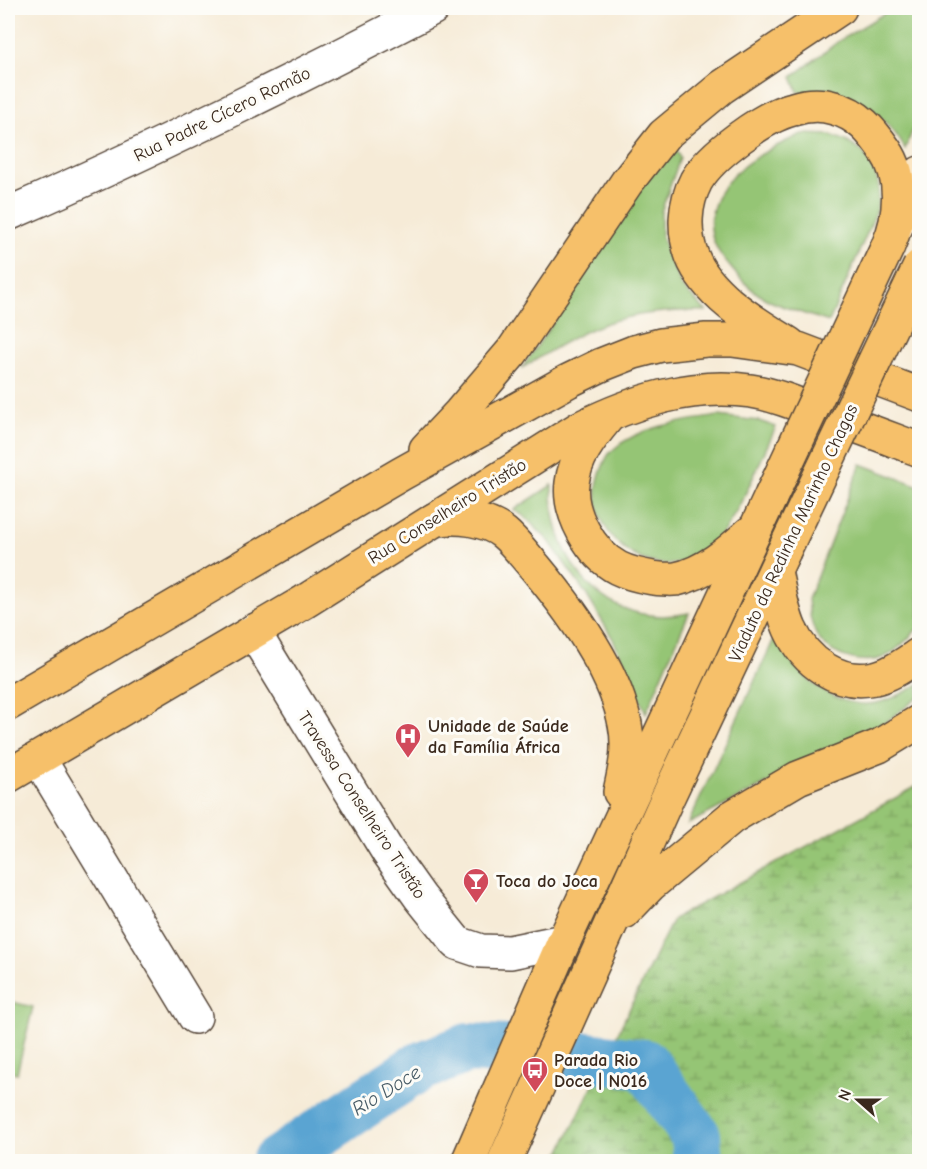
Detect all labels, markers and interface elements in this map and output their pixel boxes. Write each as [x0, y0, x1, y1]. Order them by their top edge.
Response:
street label: Rua Padre Cícero Romão [130, 62, 314, 166]
street label: Viaduto da Redinha Marinho Chagas [724, 401, 863, 665]
street label: Rua Conselheiro Tristão [364, 454, 530, 569]
street label: Travessa Conselheiro Tristão [293, 708, 430, 903]
place label: Unidade de Saúde da Família África [428, 716, 569, 758]
hospital icon: Unidade de Saúde da Família África [393, 721, 423, 759]
bar icon: Toca do Joca [461, 866, 491, 904]
place label: Toca do Joca [496, 871, 598, 892]
place label: Parada Rio Doce | N016 [554, 1050, 647, 1092]
bus stop icon: Parada Rio Doce | N016 [520, 1055, 550, 1093]
water label: Rio Doce [348, 1060, 425, 1120]
north arrow [828, 1070, 888, 1130]
text: N [835, 1087, 855, 1103]

